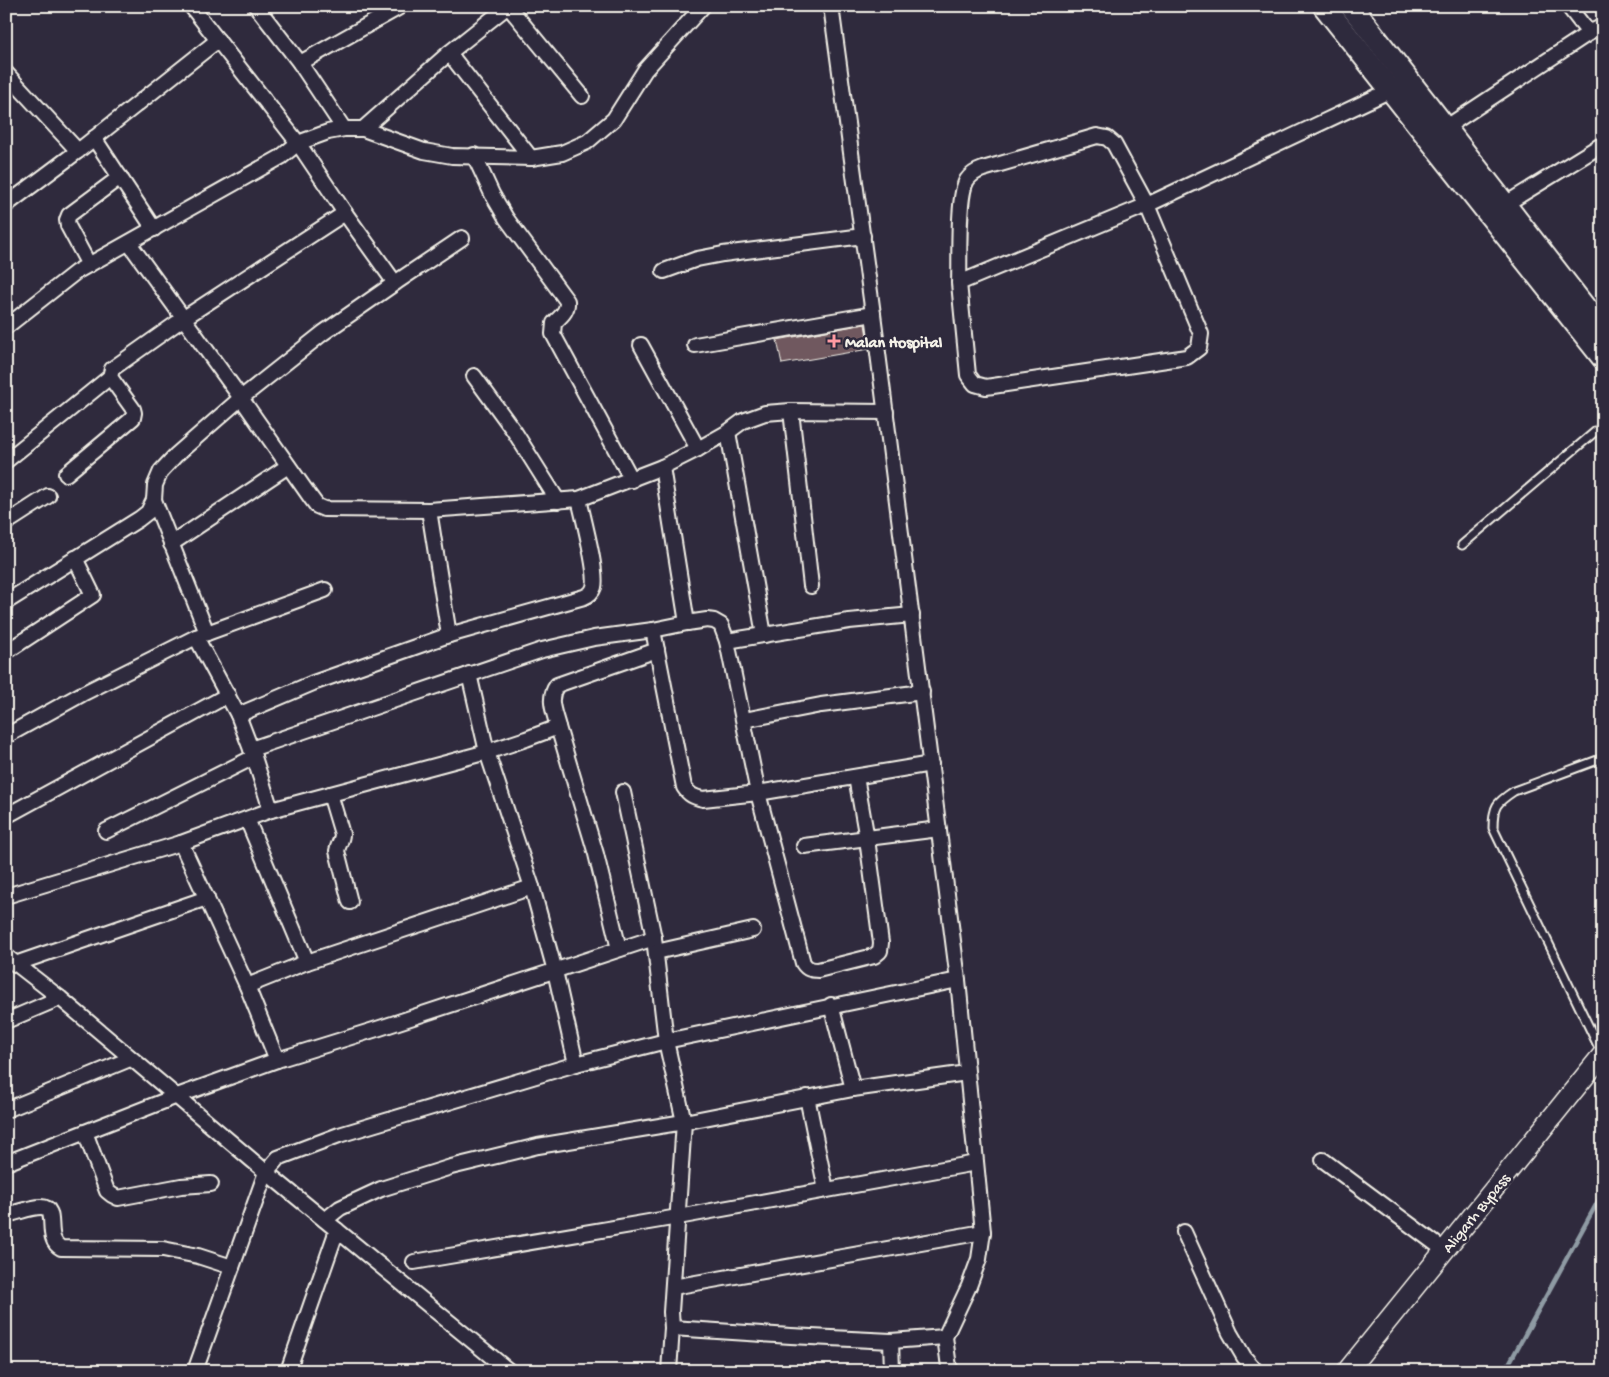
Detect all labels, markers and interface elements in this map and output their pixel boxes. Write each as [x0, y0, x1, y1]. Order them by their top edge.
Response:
marker: Malan Hospital [827, 334, 841, 348]
place label: Malan Hospital [845, 335, 943, 354]
street label: Aligarh Bypass [1440, 1170, 1516, 1258]

